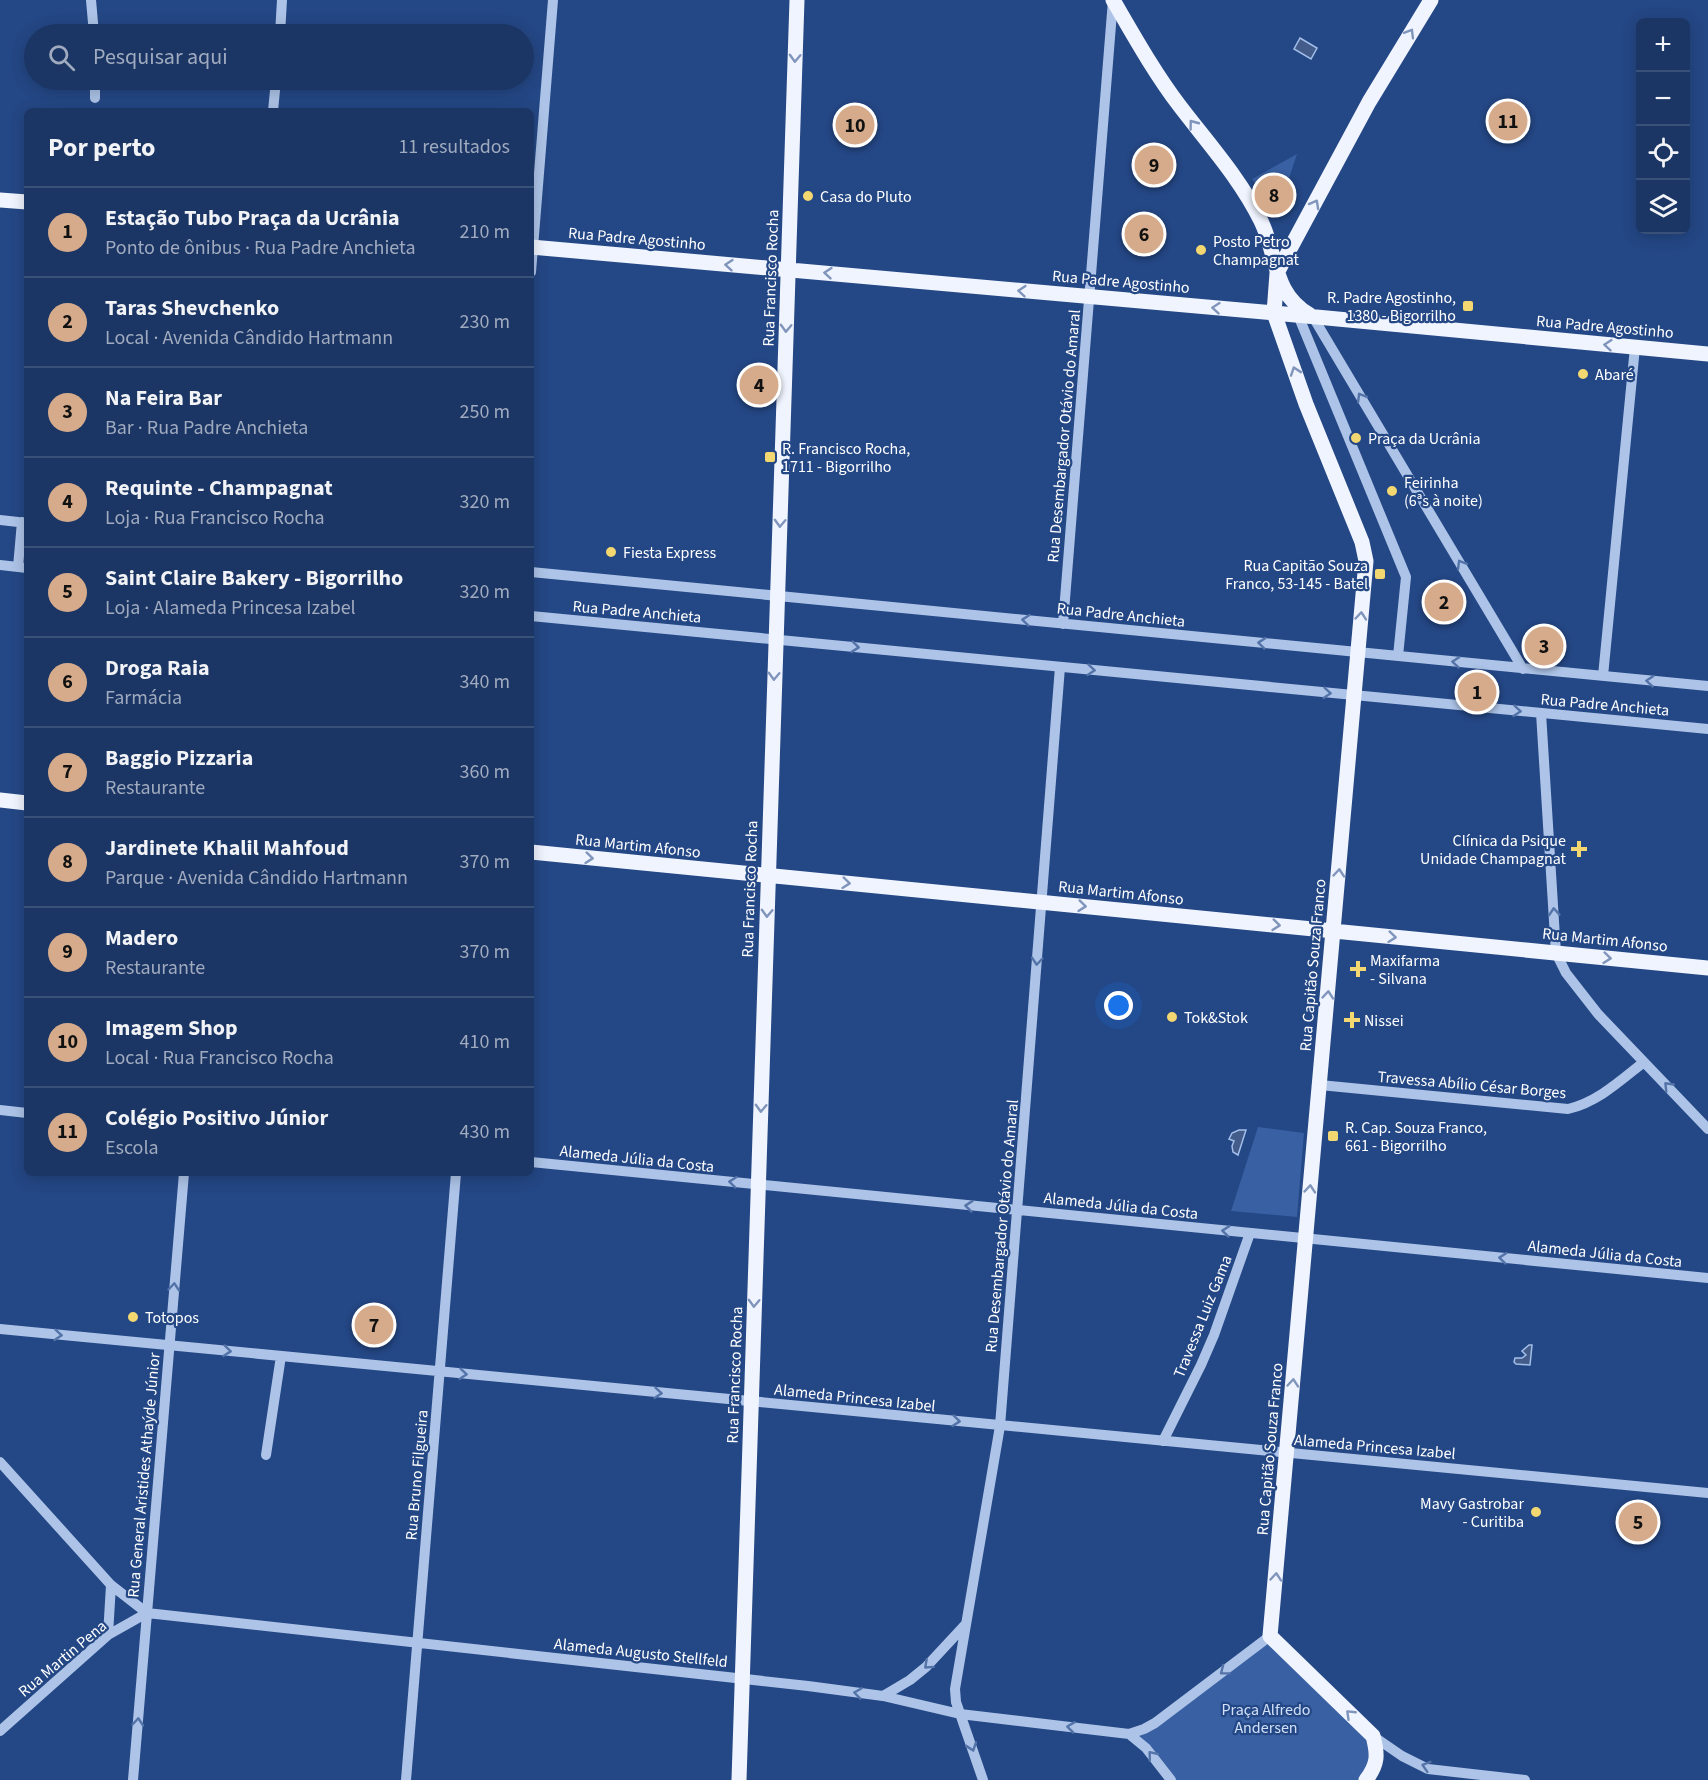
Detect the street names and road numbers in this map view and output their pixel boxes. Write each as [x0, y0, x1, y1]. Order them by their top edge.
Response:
street label: Rua Francisco Rocha [758, 209, 784, 347]
street label: Rua Padre Agostinho [567, 222, 707, 256]
street label: Rua Padre Agostinho [1051, 265, 1191, 299]
street label: Rua Desembargador Otávio do Amaral [1042, 309, 1086, 564]
street label: Rua Padre Agostinho [1535, 310, 1675, 344]
street label: Rua Padre Anchieta [572, 595, 702, 629]
street label: Rua Padre Anchieta [1055, 597, 1186, 633]
street label: Rua Padre Anchieta [1540, 688, 1670, 722]
street label: Rua Francisco Rocha [737, 820, 763, 958]
street label: Rua Martim Afonso [574, 828, 702, 864]
street label: Rua Martim Afonso [1057, 875, 1185, 911]
street label: Rua Capitão Souza Franco [1295, 878, 1331, 1052]
street label: Rua Martim Afonso [1541, 922, 1669, 958]
street label: Travessa Abílio César Borges [1377, 1066, 1567, 1104]
street label: Rua Desembargador Otávio do Amaral [980, 1099, 1024, 1354]
street label: Alameda Júlia da Costa [559, 1140, 715, 1178]
street label: Alameda Júlia da Costa [1043, 1187, 1199, 1225]
street label: Alameda Júlia da Costa [1527, 1235, 1683, 1273]
street label: Travessa Luiz Gama [1168, 1252, 1238, 1381]
street label: Rua Francisco Rocha [722, 1306, 748, 1444]
street label: Rua General Aristides Athaýde Júnior [122, 1351, 166, 1599]
street label: Rua Capitão Souza Franco [1252, 1362, 1288, 1536]
street label: Alameda Princesa Izabel [773, 1379, 937, 1417]
street label: Rua Bruno Filgueira [400, 1409, 434, 1541]
street label: Alameda Princesa Izabel [1293, 1429, 1457, 1465]
street label: Rua Martin Pena [14, 1615, 111, 1702]
street label: Alameda Augusto Stellfeld [553, 1633, 729, 1673]

